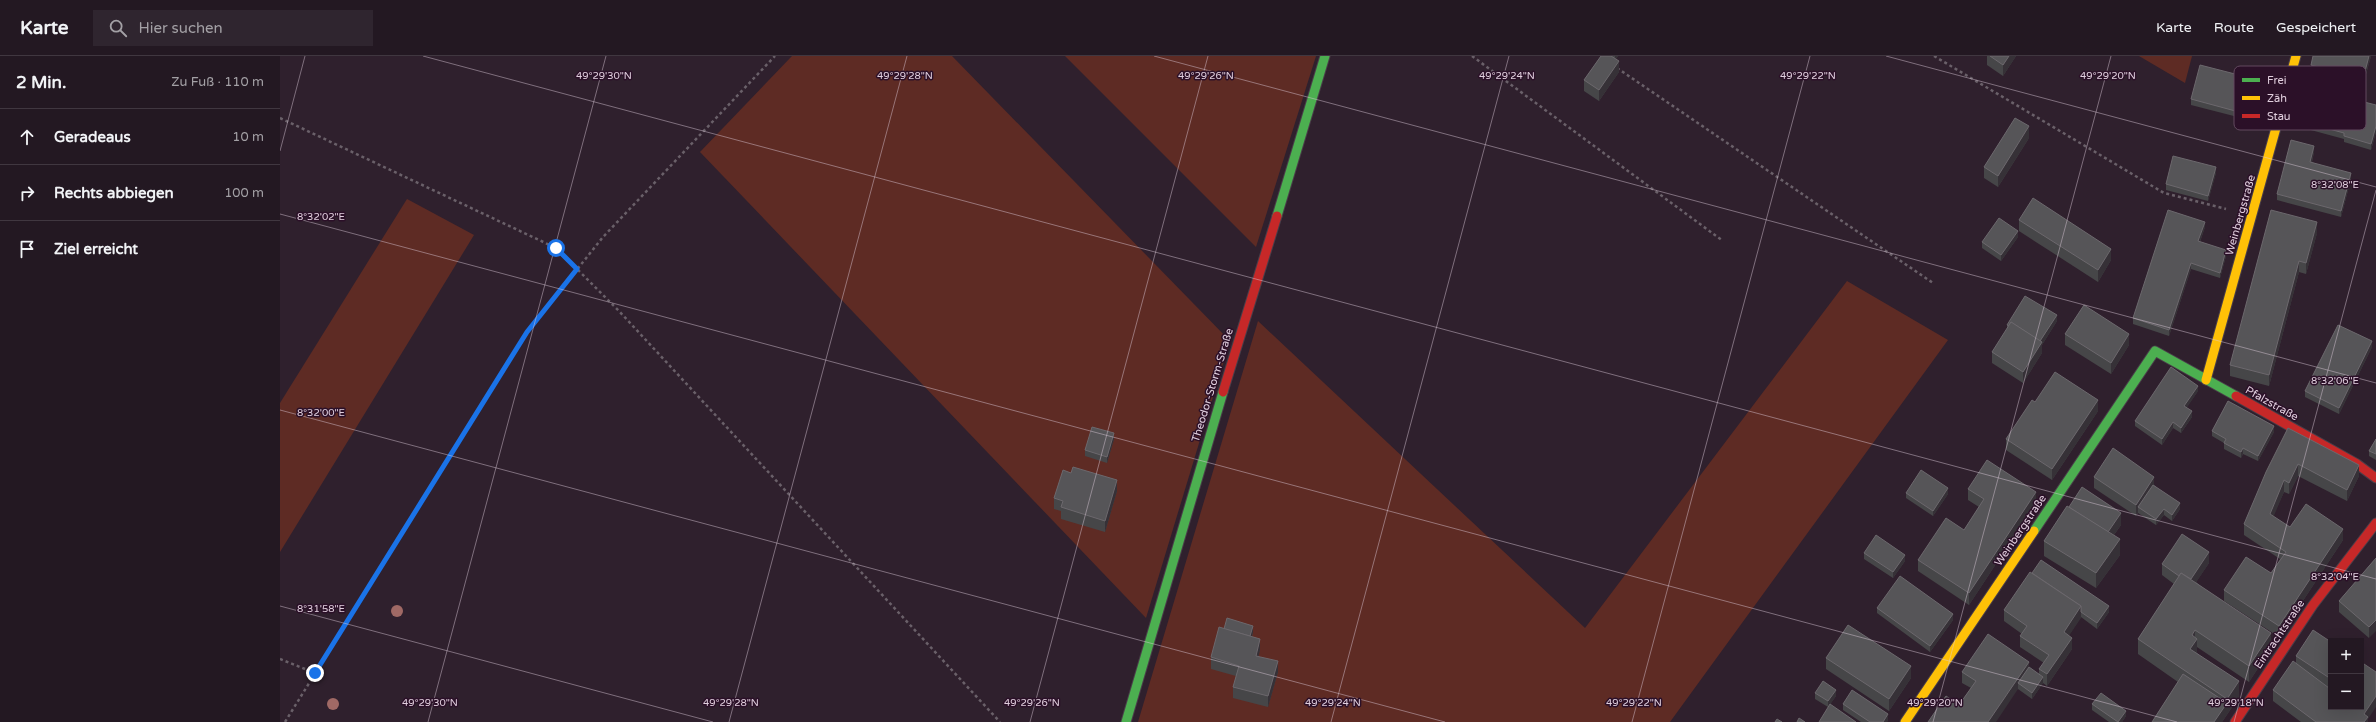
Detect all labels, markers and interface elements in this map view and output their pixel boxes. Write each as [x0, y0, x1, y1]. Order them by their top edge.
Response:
search box [93, 10, 373, 46]
text: Karte [20, 17, 69, 39]
icon: search [107, 17, 129, 39]
text: Hier suchen [139, 19, 223, 37]
text: Karte [2156, 19, 2192, 36]
text: Route [2214, 19, 2254, 36]
text: Gespeichert [2276, 19, 2356, 36]
legend [2234, 66, 2366, 130]
text: 49°29'30"N [576, 70, 632, 82]
text: 49°29'28"N [877, 70, 933, 82]
text: 49°29'26"N [1178, 70, 1234, 82]
text: 49°29'24"N [1479, 70, 1535, 82]
text: 49°29'22"N [1780, 70, 1836, 82]
text: 49°29'20"N [2080, 70, 2136, 82]
text: 2 Min. [16, 72, 66, 93]
text: Zu Fuß · 110 m [171, 74, 264, 90]
text: Frei [2267, 74, 2286, 87]
text: Zäh [2267, 92, 2287, 105]
text: Stau [2267, 110, 2291, 123]
icon: ahead [16, 126, 38, 148]
text: Geradeaus [54, 128, 131, 146]
text: 10 m [232, 129, 264, 145]
street label: Weinbergstraße [2223, 173, 2258, 257]
text: 8°32'08"E [2311, 179, 2359, 191]
icon: right [16, 182, 38, 204]
text: Rechts abbiegen [54, 184, 174, 202]
text: 100 m [224, 185, 264, 201]
text: 8°32'02"E [297, 211, 345, 223]
icon: arrive [16, 238, 38, 260]
route start [547, 239, 565, 257]
text: Ziel erreicht [54, 240, 138, 258]
street label: Theodor-Storm-Straße [1189, 327, 1236, 444]
text: 8°32'06"E [2311, 375, 2359, 387]
street label: Pfalzstraße [2243, 384, 2301, 423]
text: 8°32'00"E [297, 407, 345, 419]
street label: Weinbergstraße [1992, 492, 2049, 568]
text: 8°32'04"E [2311, 571, 2359, 583]
street label: Eintrachtstraße [2252, 597, 2307, 671]
text: 8°31'58"E [297, 603, 345, 615]
map controls [2328, 638, 2364, 710]
button: + [2328, 638, 2364, 674]
route end [306, 664, 324, 682]
button: − [2328, 674, 2364, 710]
text: 49°29'30"N [402, 697, 458, 709]
text: 49°29'28"N [703, 697, 759, 709]
text: 49°29'26"N [1004, 697, 1060, 709]
text: 49°29'24"N [1305, 697, 1361, 709]
text: 49°29'22"N [1606, 697, 1662, 709]
text: 49°29'20"N [1907, 697, 1963, 709]
text: 49°29'18"N [2208, 697, 2264, 709]

